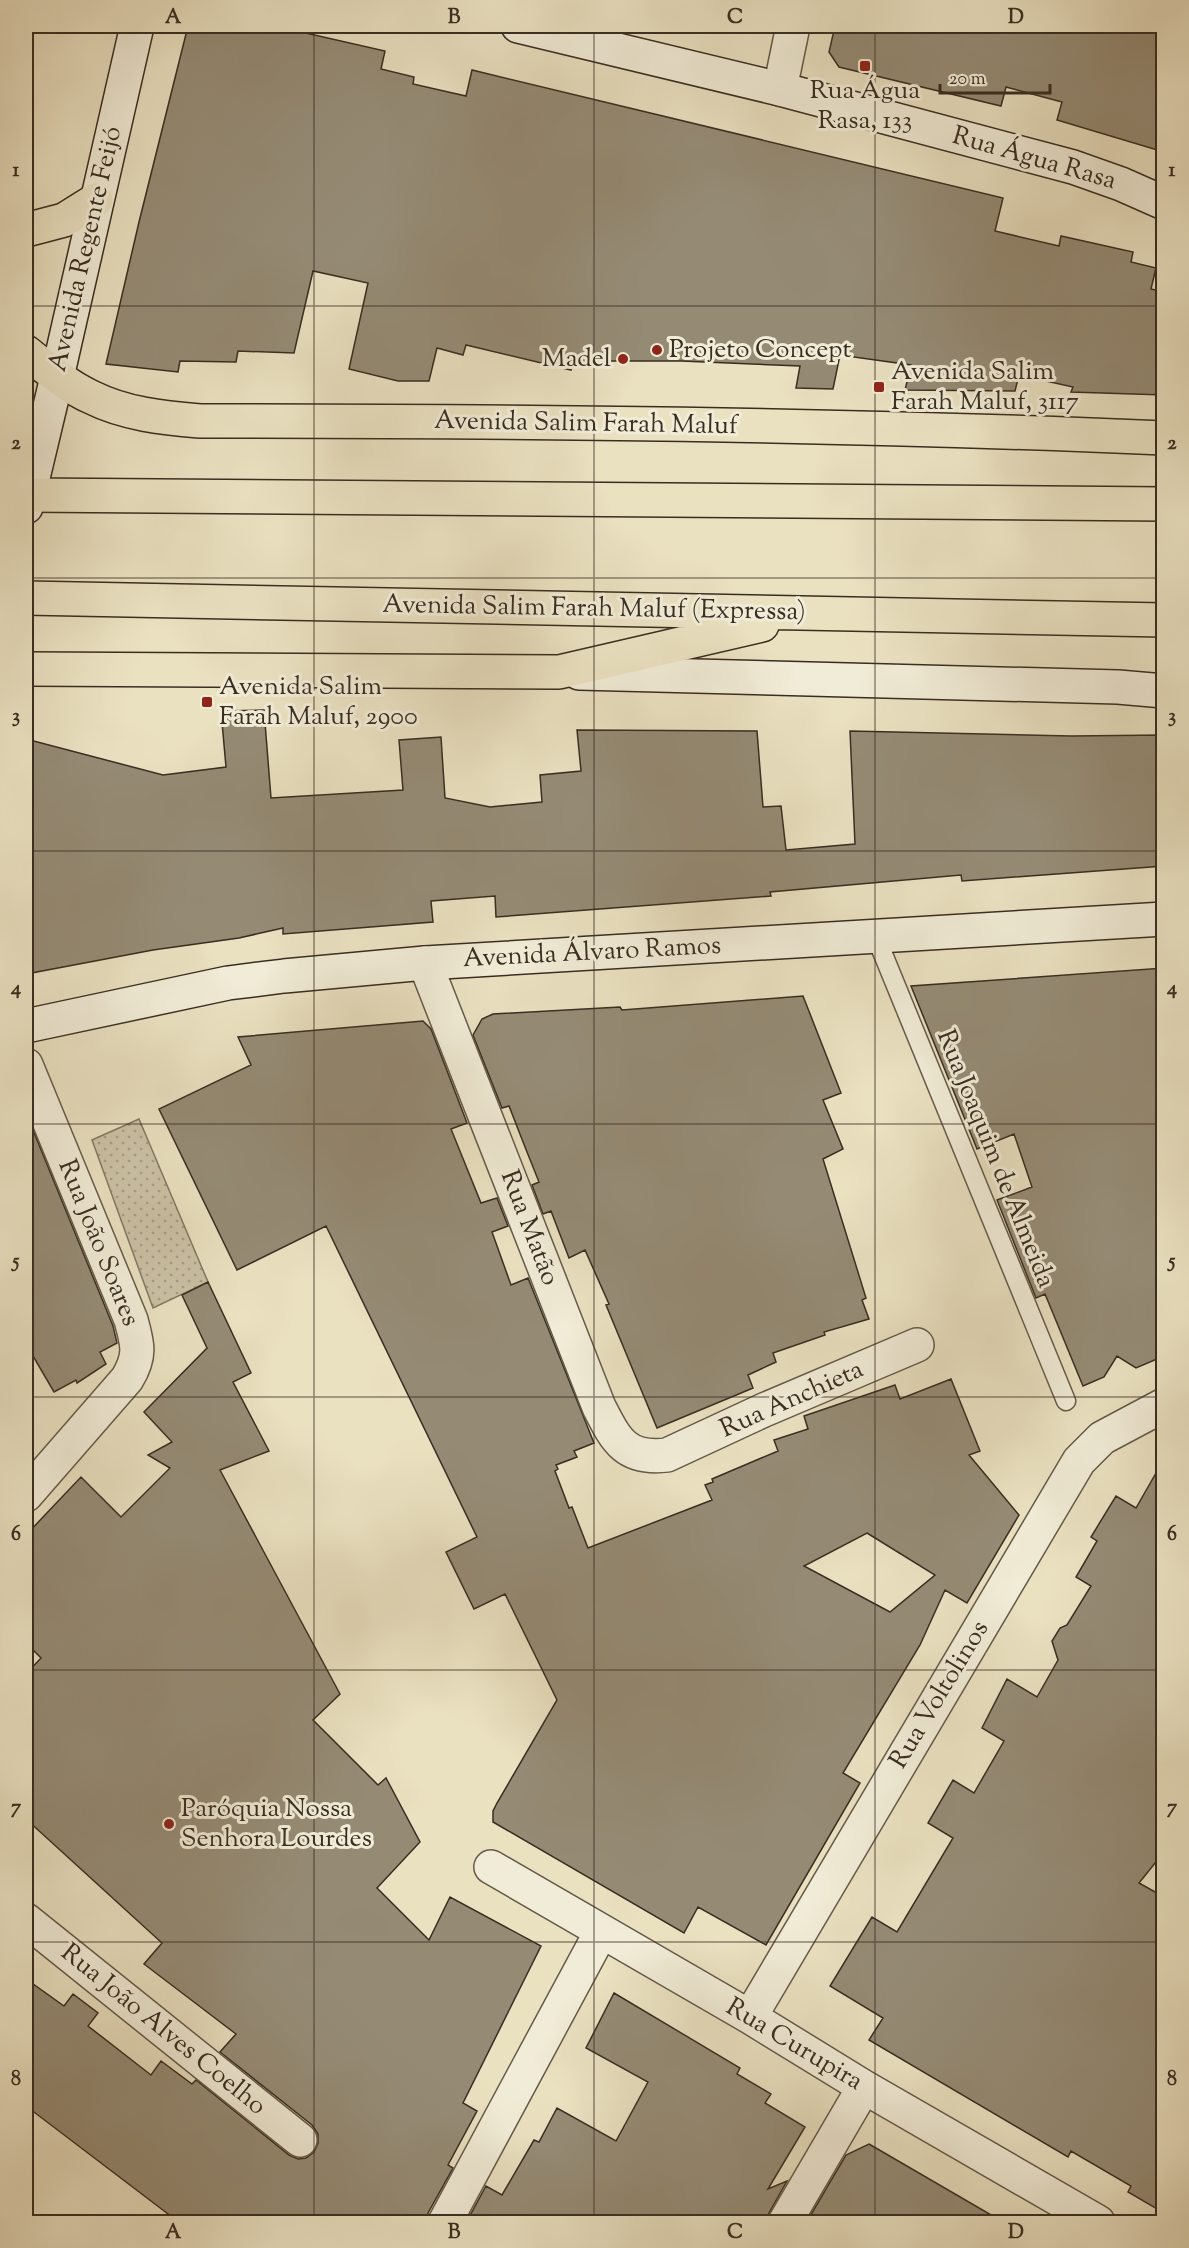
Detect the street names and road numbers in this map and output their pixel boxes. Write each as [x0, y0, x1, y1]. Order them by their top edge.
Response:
street label: Rua Água Rasa [948, 118, 1120, 200]
street label: Avenida Regente Feijó [40, 123, 132, 375]
street label: Avenida Salim Farah Maluf [434, 403, 739, 445]
street label: Avenida Salim Farah Maluf (Expressa) [382, 587, 806, 631]
street label: Avenida Álvaro Ramos [462, 928, 722, 978]
street label: Rua Joaquim de Almeida [926, 1024, 1064, 1294]
street label: Rua João Soares [48, 1154, 148, 1332]
street label: Rua Matão [490, 1165, 568, 1291]
street label: Rua Anchieta [714, 1352, 870, 1448]
street label: Rua Voltolinos [881, 1614, 999, 1776]
street label: Rua João Alves Coelho [52, 1935, 274, 2125]
street label: Rua Curupira [718, 1989, 870, 2101]

